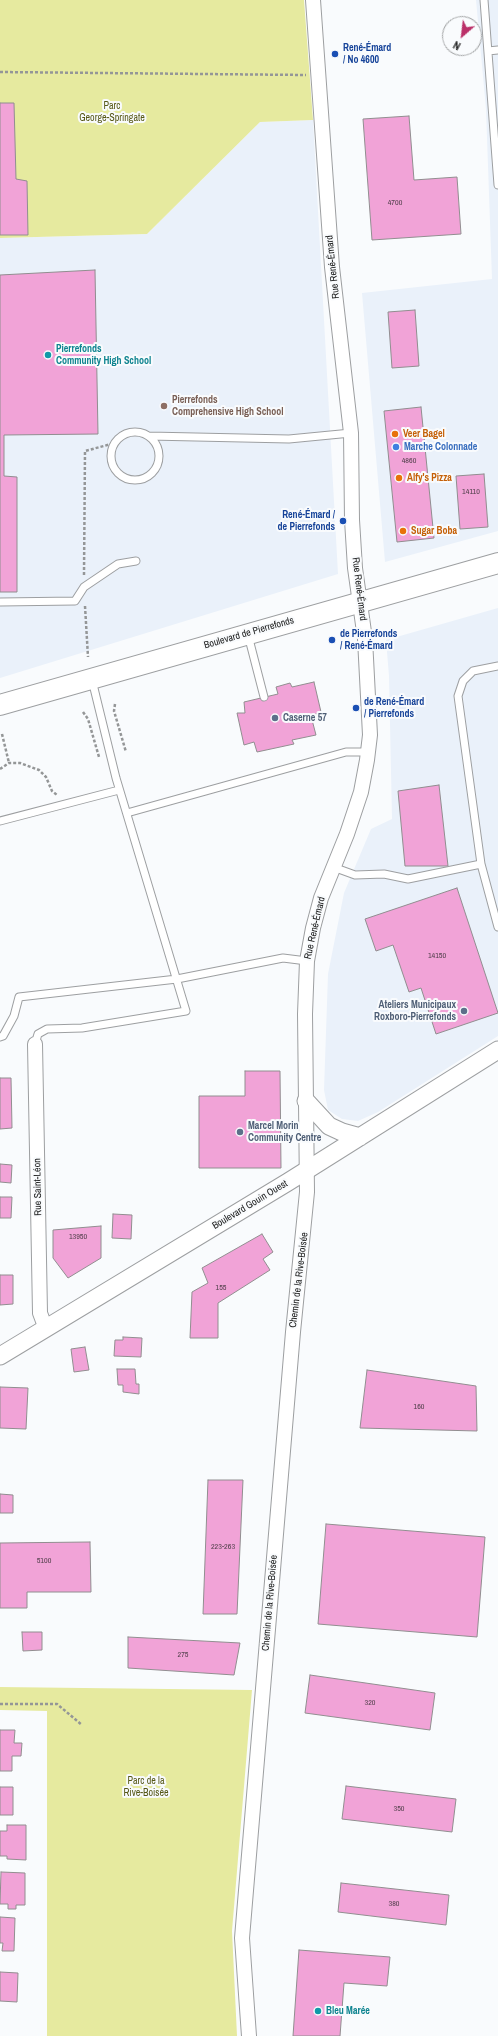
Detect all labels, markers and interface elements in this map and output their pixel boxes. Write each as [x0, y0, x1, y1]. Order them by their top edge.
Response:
north arrow [442, 16, 482, 56]
text: N [451, 38, 463, 53]
place label: René-Émard / No 4600 [343, 42, 391, 66]
marker: René-Émard / No 4600 [330, 49, 340, 59]
park label: Parc George-Springate [79, 100, 145, 124]
house number: 4700 [388, 198, 402, 208]
street label: Rue René-Émard [324, 235, 342, 299]
place label: Pierrefonds Community High School [56, 343, 151, 366]
marker: Pierrefonds Community High School [43, 350, 53, 360]
place label: Pierrefonds Comprehensive High School [172, 394, 284, 418]
marker: Pierrefonds Comprehensive High School [159, 401, 169, 411]
place label: Veer Bagel [403, 428, 445, 440]
marker: Veer Bagel [390, 429, 400, 439]
place label: Marche Colonnade [404, 441, 477, 453]
marker: Marche Colonnade [391, 442, 401, 452]
house number: 4860 [402, 456, 416, 466]
place label: Alfy's Pizza [407, 472, 452, 484]
marker: Alfy's Pizza [394, 473, 404, 483]
house number: 14110 [462, 487, 480, 497]
place label: René-Émard / de Pierrefonds [278, 509, 335, 532]
marker: René-Émard / de Pierrefonds [338, 516, 348, 526]
place label: Sugar Boba [411, 525, 457, 537]
marker: Sugar Boba [398, 526, 408, 536]
street label: Rue René-Émard [349, 557, 369, 621]
street label: Boulevard de Pierrefonds [203, 614, 295, 652]
place label: de Pierrefonds / René-Émard [340, 628, 397, 652]
marker: de Pierrefonds / René-Émard [327, 635, 337, 645]
place label: de René-Émard / Pierrefonds [364, 696, 424, 720]
marker: de René-Émard / Pierrefonds [351, 703, 361, 713]
place label: Caserne 57 [283, 712, 327, 724]
marker: Caserne 57 [270, 713, 280, 723]
street label: Rue René-Émard [302, 896, 328, 960]
house number: 14150 [428, 951, 446, 961]
place label: Ateliers Municipaux Roxboro-Pierrefonds [374, 999, 456, 1022]
marker: Ateliers Municipaux Roxboro-Pierrefonds [459, 1006, 469, 1016]
place label: Marcel Morin Community Centre [248, 1120, 321, 1144]
marker: Marcel Morin Community Centre [235, 1127, 245, 1137]
street label: Rue Saint-Léon [31, 1158, 45, 1216]
street label: Boulevard Gouin Ouest [210, 1178, 290, 1232]
house number: 13950 [69, 1232, 87, 1242]
street label: Chemin de la Rive-Boisée [287, 1232, 311, 1328]
house number: 155 [216, 1283, 226, 1293]
house number: 160 [414, 1402, 424, 1412]
house number: 223-263 [211, 1542, 235, 1552]
street label: Chemin de la Rive-Boisée [260, 1555, 280, 1651]
house number: 5100 [37, 1556, 51, 1566]
house number: 275 [178, 1650, 188, 1660]
house number: 320 [365, 1698, 375, 1708]
park label: Parc de la Rive-Boisée [123, 1775, 169, 1798]
house number: 350 [394, 1804, 404, 1814]
house number: 380 [389, 1899, 399, 1909]
place label: Bleu Marée [326, 2005, 370, 2017]
marker: Bleu Marée [313, 2006, 323, 2016]

